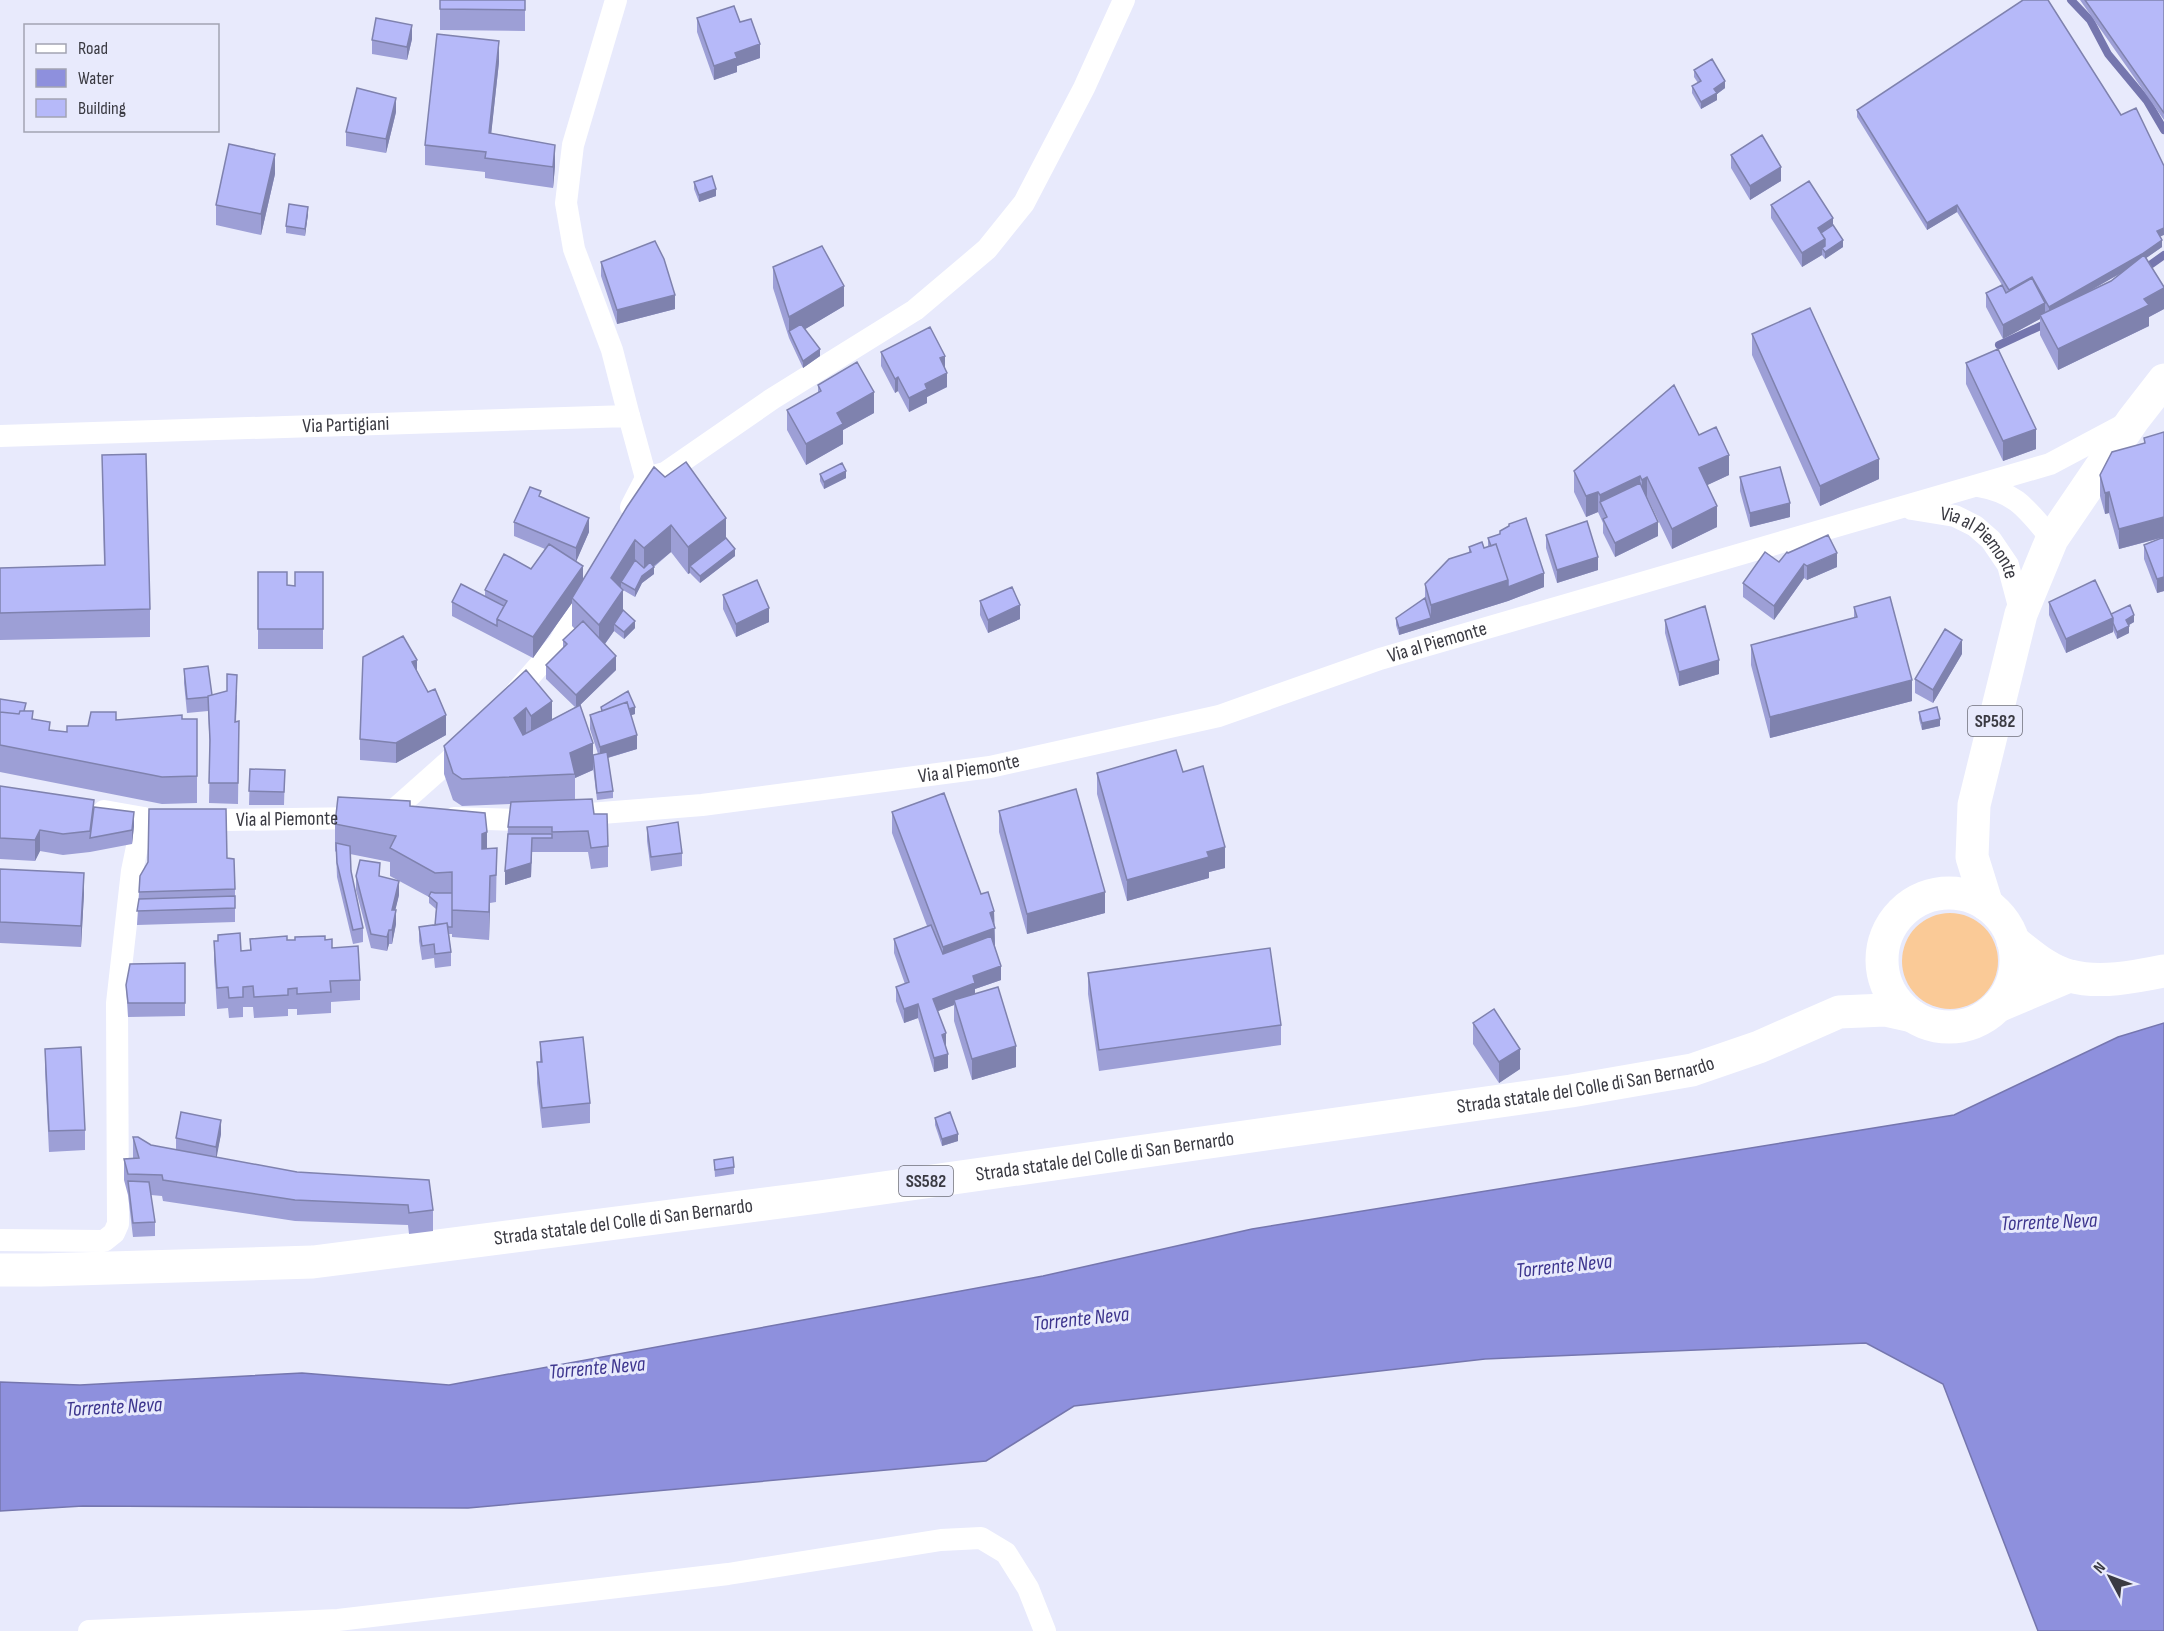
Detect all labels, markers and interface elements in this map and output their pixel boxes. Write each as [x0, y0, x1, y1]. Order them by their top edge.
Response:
legend [24, 24, 219, 132]
text: Road [78, 38, 108, 59]
text: Water [78, 68, 114, 89]
text: Building [78, 98, 126, 119]
street label: Via Partigiani [302, 412, 390, 438]
street label: Via al Piemonte [1939, 502, 2023, 581]
street label: Via al Piemonte [1385, 617, 1490, 668]
road number: SP582 [1968, 706, 2022, 736]
street label: Via al Piemonte [917, 749, 1022, 788]
street label: Via al Piemonte [236, 806, 338, 832]
street label: Strada statale del Colle di San Bernardo [1455, 1051, 1718, 1119]
street label: Strada statale del Colle di San Bernardo [974, 1127, 1236, 1187]
road number: SS582 [899, 1166, 953, 1196]
street label: Strada statale del Colle di San Bernardo [492, 1194, 754, 1251]
water label: Torrente Neva [2000, 1208, 2098, 1236]
water label: Torrente Neva [1515, 1248, 1614, 1283]
water label: Torrente Neva [1032, 1301, 1131, 1336]
water label: Torrente Neva [548, 1351, 647, 1385]
water label: Torrente Neva [65, 1392, 163, 1422]
north arrow [2080, 1547, 2140, 1607]
text: N [2090, 1559, 2110, 1578]

